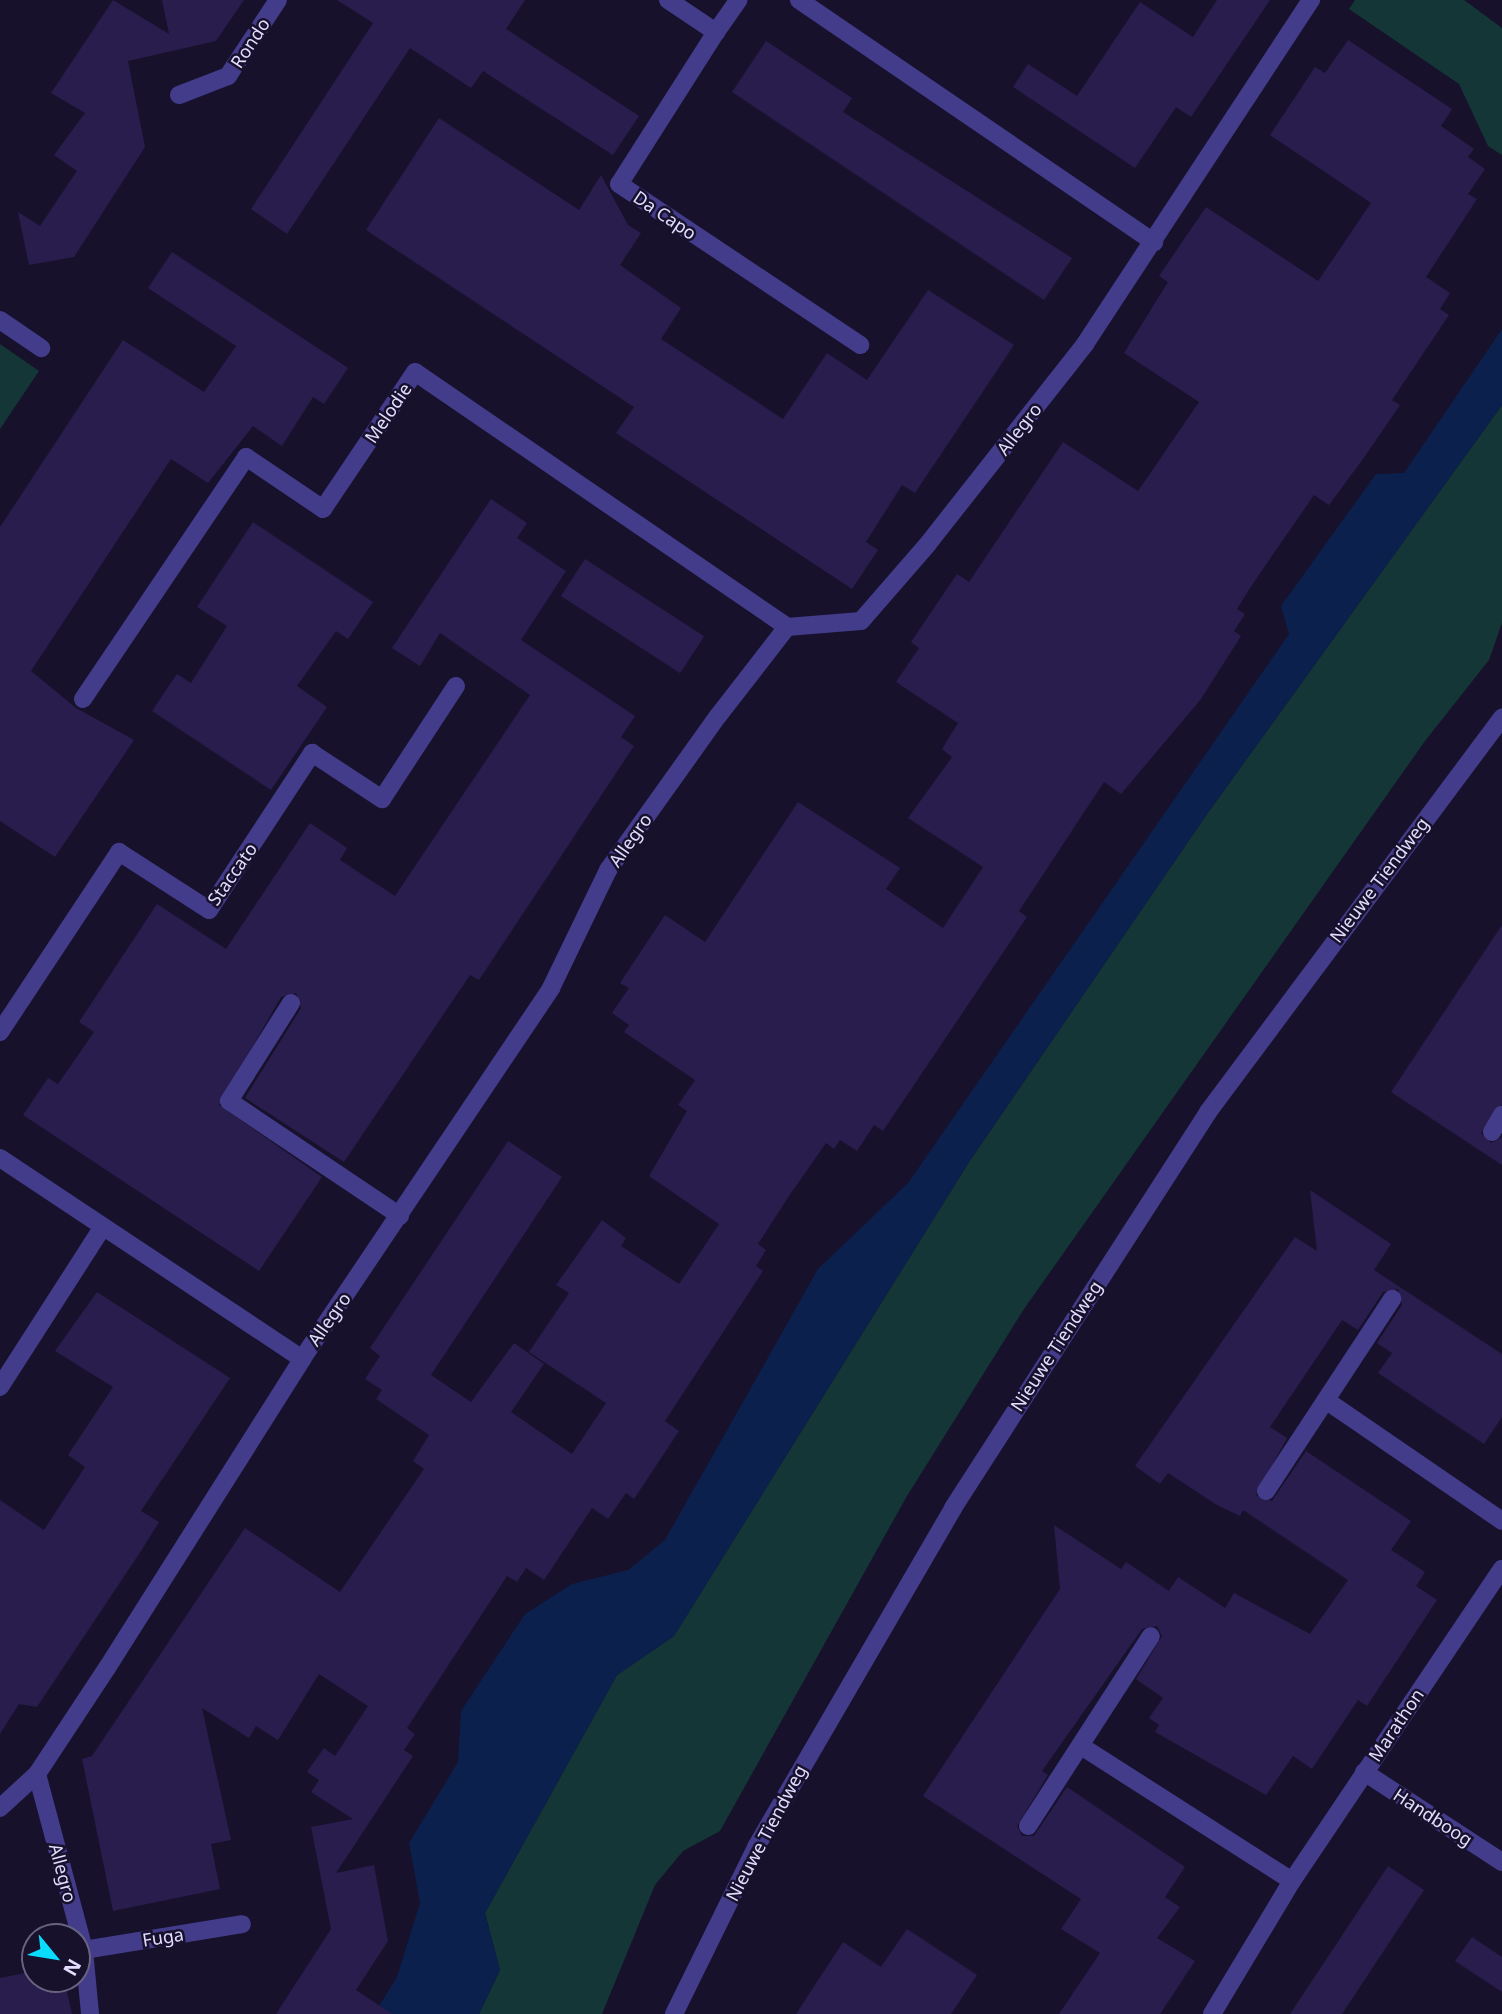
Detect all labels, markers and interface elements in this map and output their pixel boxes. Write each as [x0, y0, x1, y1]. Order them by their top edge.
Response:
street label: Rondo [226, 14, 274, 72]
street label: Da Capo [629, 186, 701, 244]
street label: Melodie [360, 379, 416, 447]
street label: Allegro [992, 399, 1046, 459]
street label: Allegro [604, 809, 656, 871]
street label: Nieuwe Tiendweg [1325, 813, 1433, 947]
street label: Staccato [203, 839, 261, 909]
street label: Nieuwe Tiendweg [1006, 1277, 1106, 1415]
street label: Allegro [303, 1288, 355, 1350]
street label: Marathon [1364, 1684, 1428, 1766]
street label: Nieuwe Tiendweg [721, 1761, 811, 1905]
street label: Handboog [1390, 1784, 1476, 1850]
street label: Allegro [45, 1841, 81, 1905]
north arrow [21, 1923, 91, 1993]
street label: Fuga [141, 1923, 185, 1951]
text: N [57, 1954, 88, 1981]

